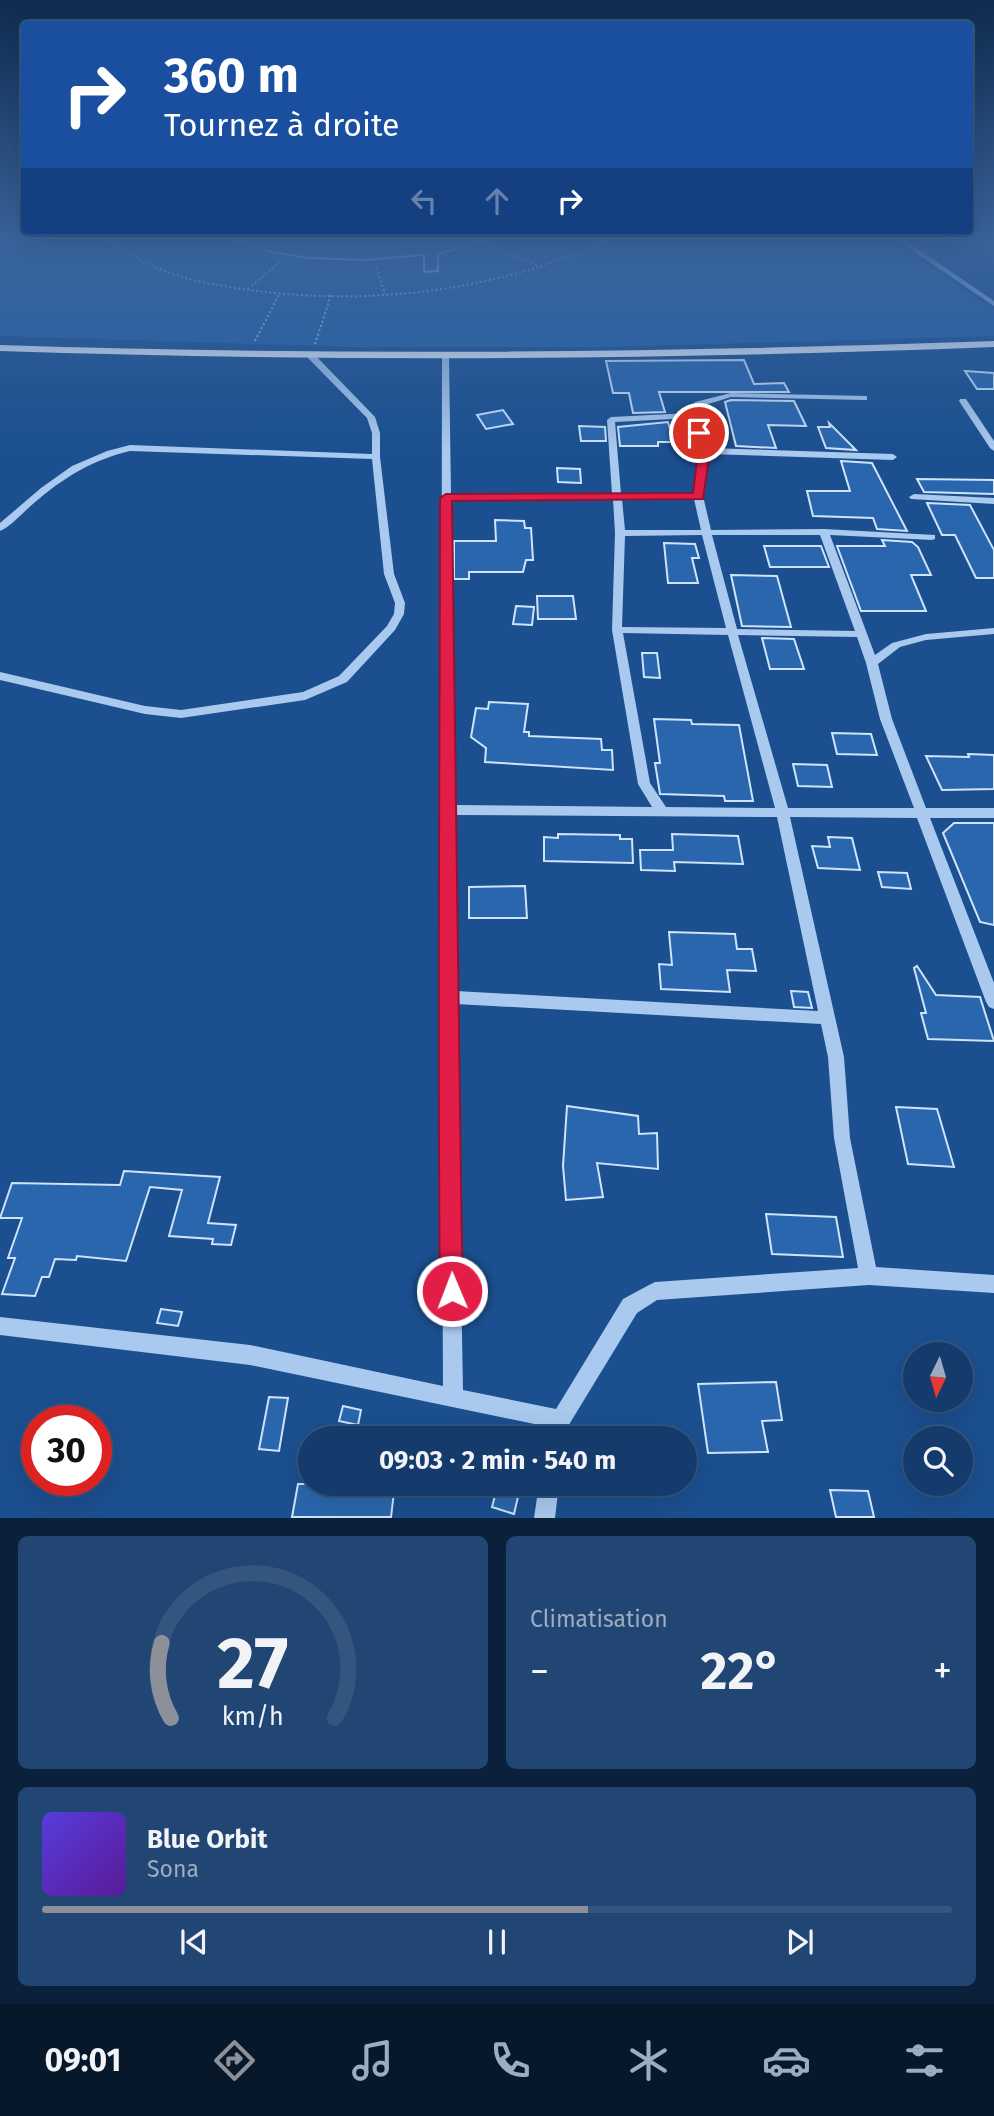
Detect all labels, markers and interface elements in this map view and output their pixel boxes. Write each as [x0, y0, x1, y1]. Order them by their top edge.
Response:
text: 360 m [164, 46, 299, 105]
icon: right [49, 49, 140, 140]
text: Tournez à droite [164, 106, 400, 144]
icon: left [405, 182, 443, 220]
icon: ahead [478, 182, 516, 220]
icon: right [551, 182, 589, 220]
pin [669, 403, 729, 463]
icon: arrive [680, 414, 718, 452]
position arrow [415, 1254, 489, 1328]
north arrow [903, 1342, 973, 1412]
map controls [903, 1342, 973, 1496]
speed limit sign: 30 [21, 1405, 112, 1496]
button: search [903, 1426, 973, 1496]
text: 09:03 · 2 min · 540 m [379, 1445, 616, 1476]
text: Climatisation [530, 1605, 668, 1633]
text: 27 [218, 1621, 288, 1708]
text: 22° [701, 1640, 781, 1703]
text: − [530, 1648, 549, 1694]
text: + [933, 1648, 952, 1694]
text: km/h [222, 1702, 284, 1732]
text: Blue Orbit [147, 1824, 267, 1855]
text: Sona [147, 1855, 199, 1883]
icon: previous [175, 1923, 213, 1961]
icon: pause [478, 1923, 516, 1961]
icon: next [781, 1923, 819, 1961]
icon: directions [210, 2036, 259, 2085]
icon: music [348, 2036, 397, 2085]
icon: phone [486, 2036, 535, 2085]
icon: climate [624, 2036, 673, 2085]
icon: car [762, 2036, 811, 2085]
icon: filters [900, 2036, 949, 2085]
text: 09:01 [45, 2041, 121, 2079]

